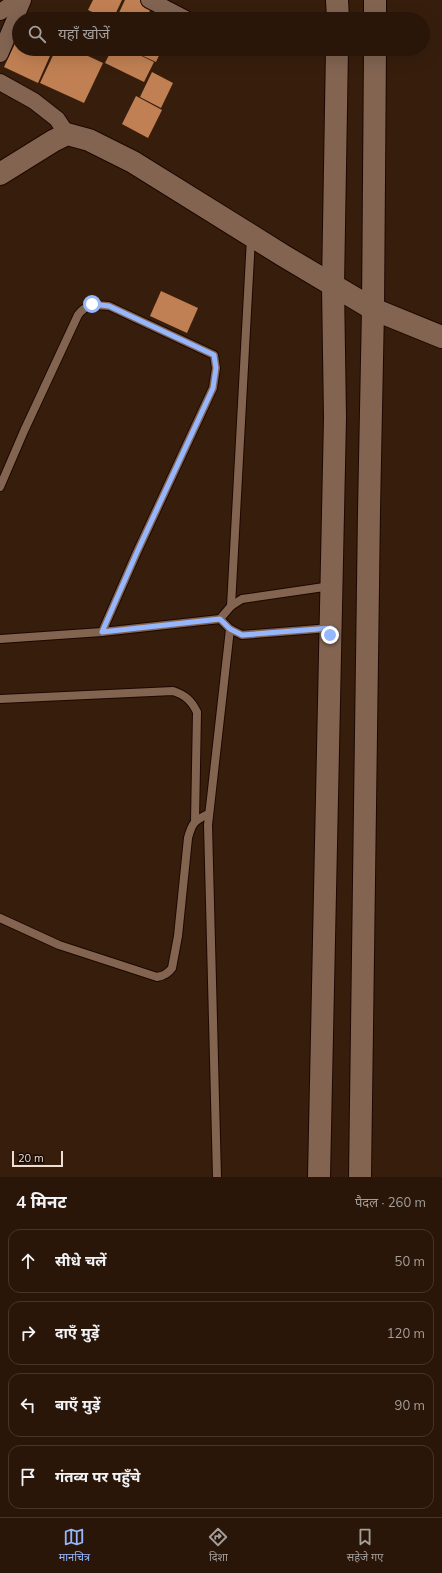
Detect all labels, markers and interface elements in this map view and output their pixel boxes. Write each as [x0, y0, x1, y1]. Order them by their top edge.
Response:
search box [12, 12, 430, 56]
icon: search [26, 23, 48, 45]
text: यहाँ खोजें [58, 24, 110, 43]
route start [83, 295, 101, 313]
route end [321, 626, 339, 644]
scale bar [12, 1149, 63, 1168]
text: 20 m [18, 1151, 44, 1165]
text: 4 मिनट [16, 1191, 67, 1212]
text: पैदल · 260 m [355, 1194, 426, 1210]
icon: ahead [17, 1250, 39, 1272]
text: सीधे चलें [55, 1251, 106, 1270]
text: 50 m [395, 1253, 425, 1269]
icon: right [17, 1322, 39, 1344]
text: दाएँ मुड़ें [55, 1323, 99, 1342]
text: 120 m [387, 1325, 425, 1341]
icon: left [17, 1394, 39, 1416]
text: बाएँ मुड़ें [55, 1395, 100, 1414]
text: 90 m [395, 1397, 425, 1413]
icon: arrive [17, 1466, 39, 1488]
text: गंतव्य पर पहुँचे [55, 1467, 140, 1486]
tab: मानचित्र [59, 1526, 90, 1565]
tab: दिशा [207, 1526, 229, 1565]
tab: सहेजे गए [347, 1526, 383, 1565]

